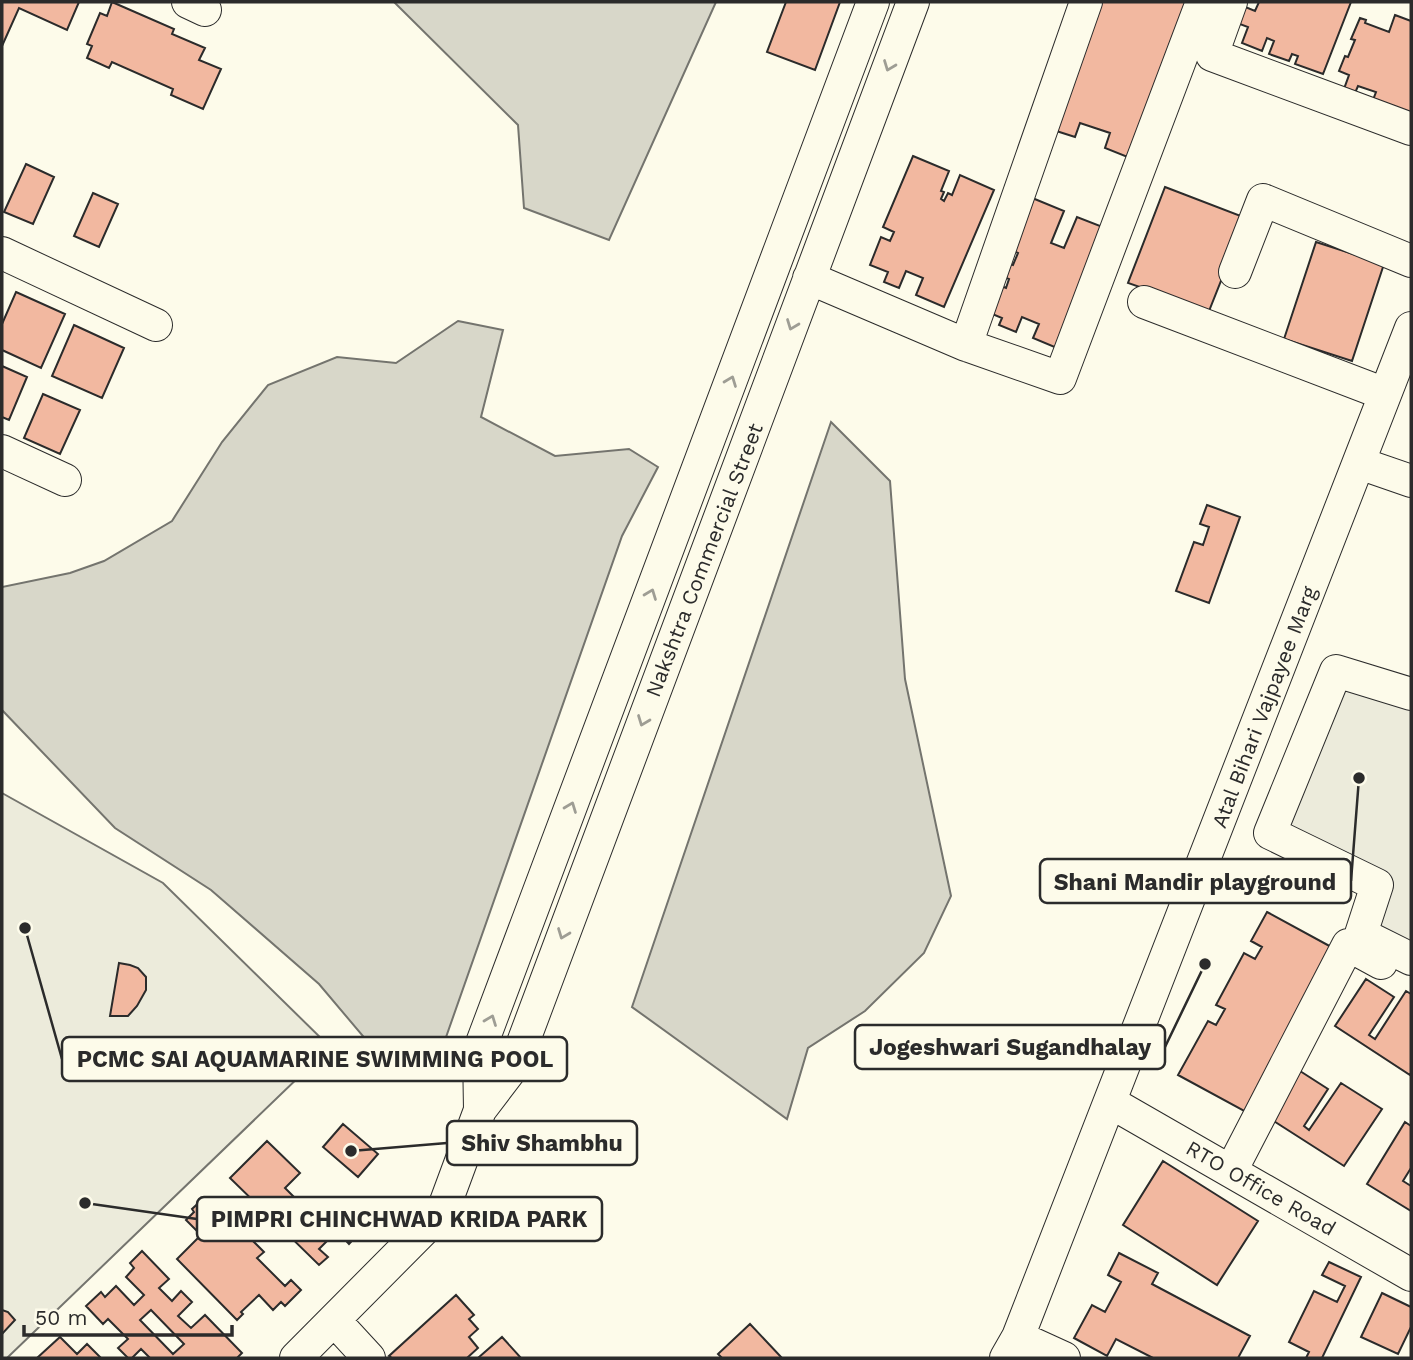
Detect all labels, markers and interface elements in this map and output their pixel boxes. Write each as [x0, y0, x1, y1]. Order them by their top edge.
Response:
one-way arrow [883, 59, 897, 71]
one-way arrow [786, 318, 800, 330]
one-way arrow [722, 375, 736, 387]
street label: Nakshtra Commercial Street [640, 419, 768, 700]
street label: Atal Bihari Vajpayee Marg [1206, 582, 1322, 831]
one-way arrow [642, 588, 656, 600]
one-way arrow [638, 715, 652, 727]
one-way arrow [563, 801, 577, 813]
callout: Shani Mandir playground [1040, 859, 1351, 903]
text: Shani Mandir playground [1054, 869, 1336, 896]
one-way arrow [558, 928, 572, 940]
one-way arrow [483, 1014, 497, 1026]
callout: Jogeshwari Sugandhalay [855, 1025, 1165, 1069]
text: Jogeshwari Sugandhalay [869, 1034, 1151, 1061]
callout: PCMC SAI AQUAMARINE SWIMMING POOL [62, 1037, 567, 1081]
text: PCMC SAI AQUAMARINE SWIMMING POOL [77, 1046, 553, 1073]
callout: Shiv Shambhu [447, 1121, 637, 1165]
text: Shiv Shambhu [461, 1130, 623, 1157]
street label: RTO Office Road [1182, 1135, 1340, 1241]
callout: PIMPRI CHINCHWAD KRIDA PARK [197, 1197, 602, 1241]
text: PIMPRI CHINCHWAD KRIDA PARK [211, 1206, 587, 1233]
scale bar [24, 1294, 233, 1338]
text: 50 m [35, 1305, 87, 1330]

